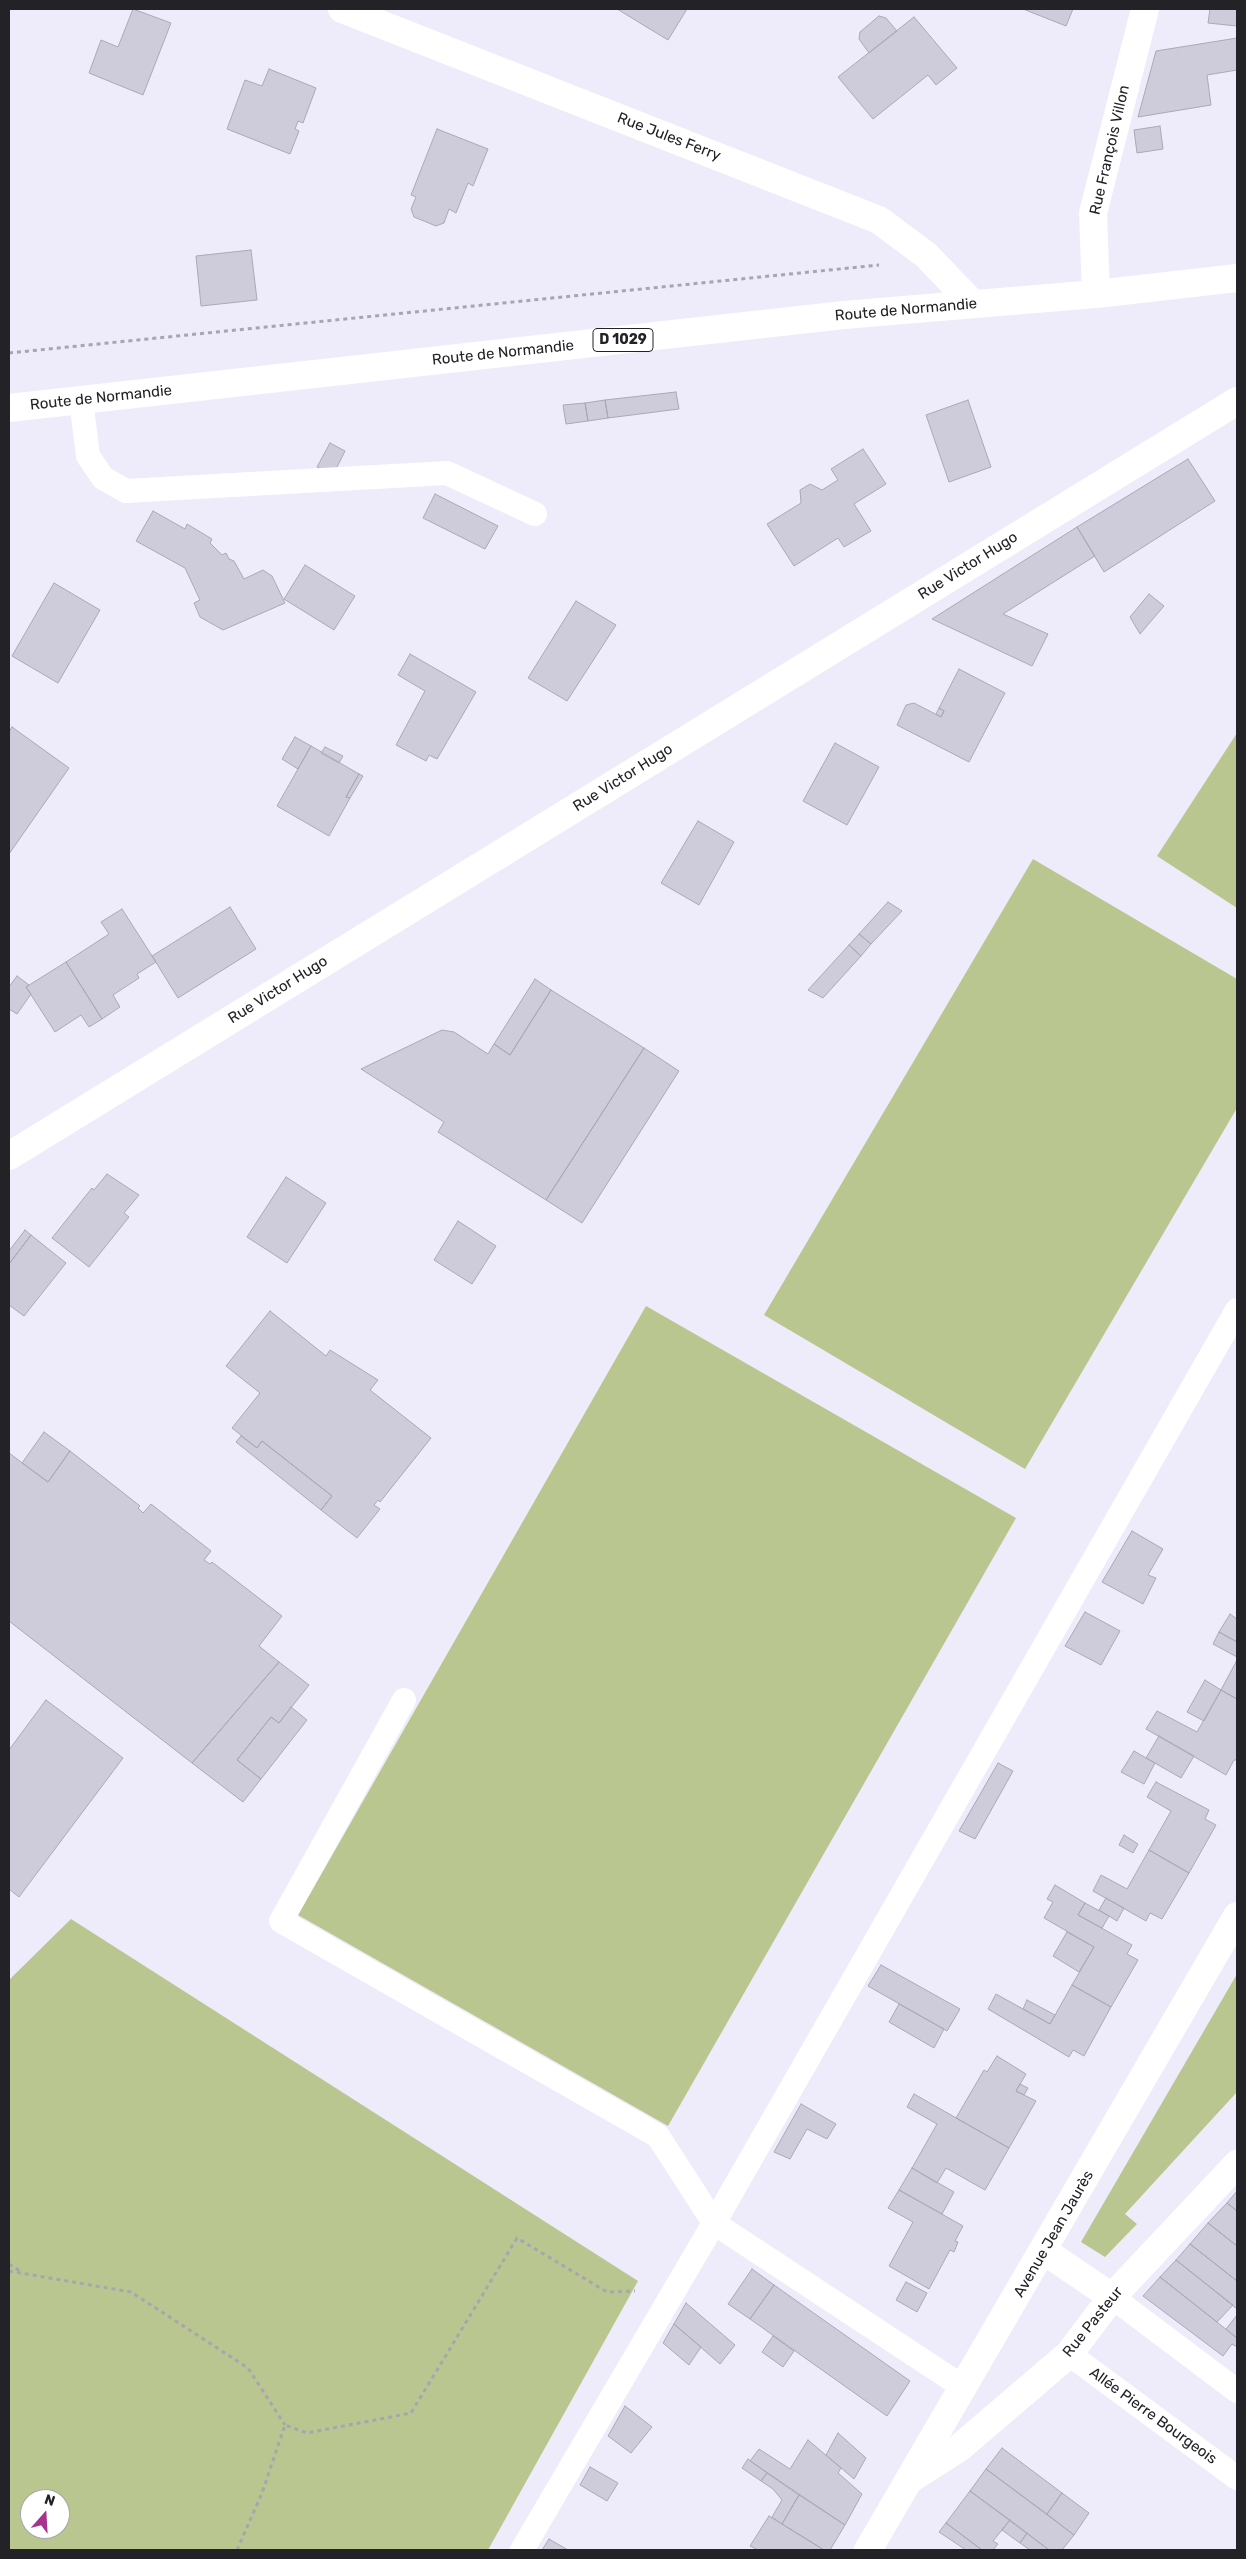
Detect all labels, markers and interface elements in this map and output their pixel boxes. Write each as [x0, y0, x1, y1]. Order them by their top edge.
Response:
street label: Rue François Villon [1086, 83, 1134, 217]
street label: Rue Jules Ferry [615, 109, 723, 165]
street label: Route de Normandie [834, 295, 978, 325]
road number: D 1029 [593, 328, 653, 352]
street label: Route de Normandie [431, 337, 575, 369]
street label: Route de Normandie [29, 382, 173, 414]
street label: Rue Victor Hugo [915, 528, 1021, 604]
street label: Rue Victor Hugo [570, 740, 676, 816]
street label: Rue Victor Hugo [225, 952, 331, 1028]
street label: Avenue Jean Jaurès [1010, 2167, 1098, 2301]
street label: Rue Pasteur [1059, 2283, 1127, 2361]
street label: Allée Pierre Bourgeois [1086, 2364, 1220, 2468]
north arrow [20, 2489, 70, 2539]
text: N [42, 2491, 57, 2510]

